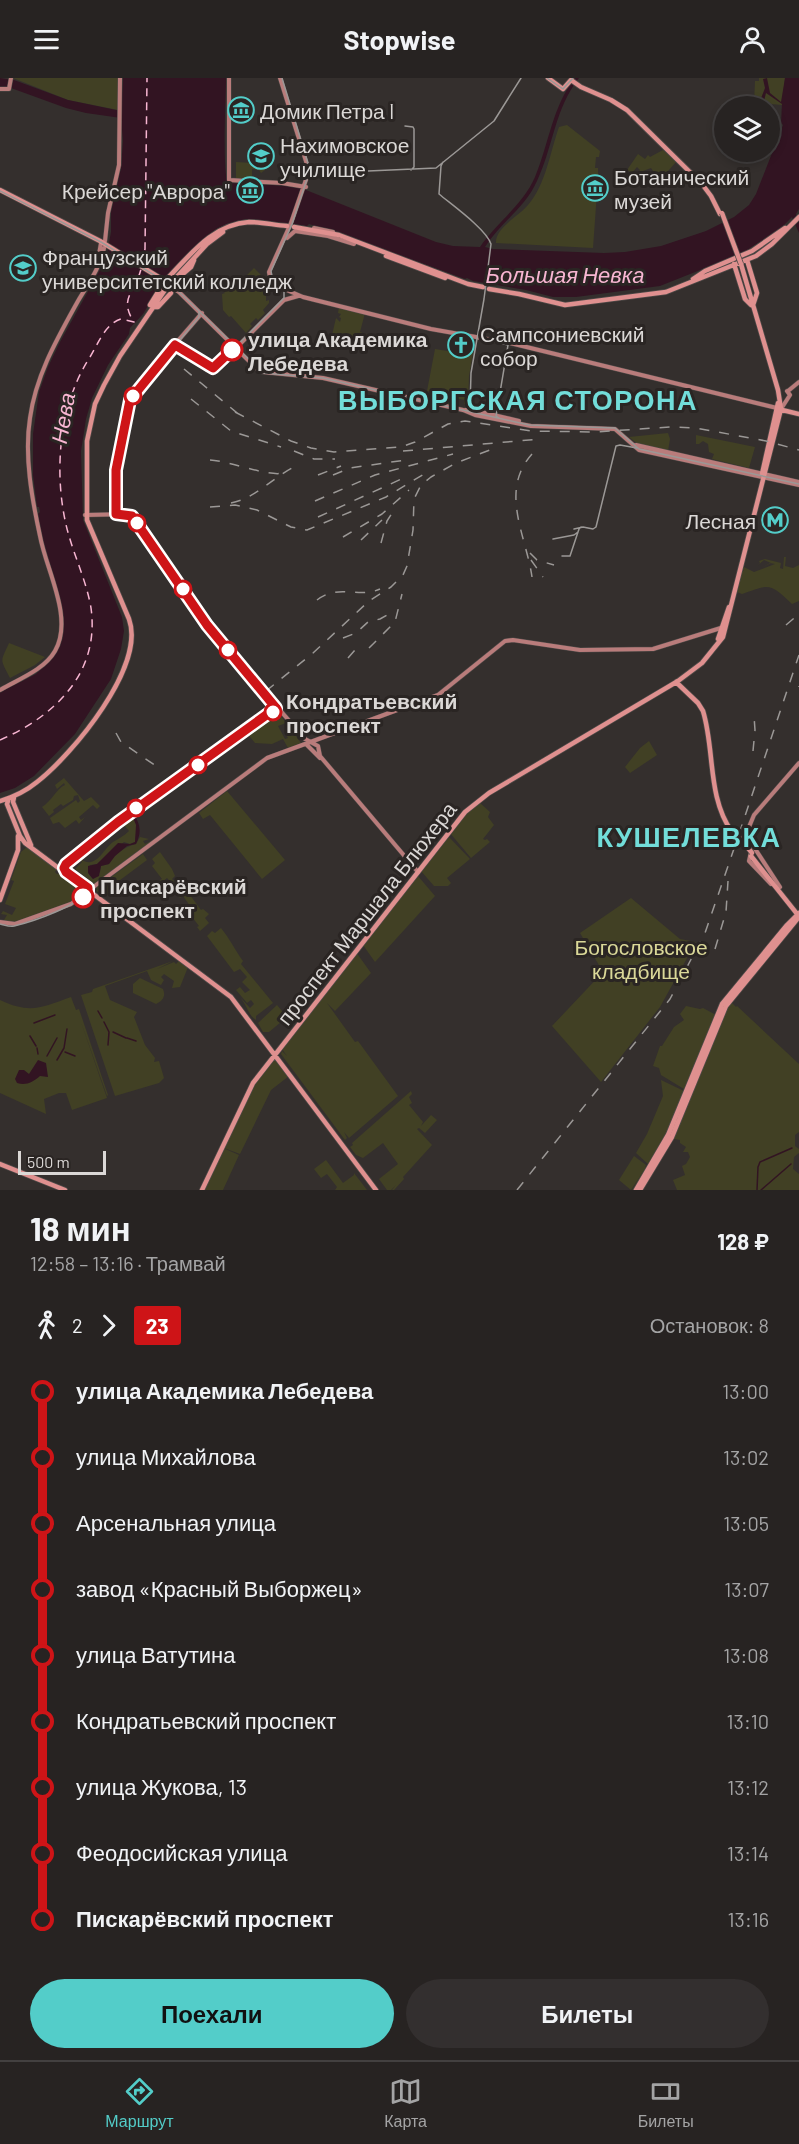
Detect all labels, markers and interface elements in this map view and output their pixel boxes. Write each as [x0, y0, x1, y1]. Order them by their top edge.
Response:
icon: menu [30, 23, 63, 56]
text: Stopwise [343, 23, 456, 55]
icon: person [736, 23, 769, 56]
museum icon: Домик Петра I [226, 95, 256, 125]
map controls [714, 96, 780, 162]
button: layers [714, 96, 780, 162]
place label: Домик Петра I [260, 98, 394, 123]
place label: Нахимовское училище [280, 132, 409, 181]
school or university icon: Нахимовское училище [246, 141, 276, 171]
place label: Ботанический музей [614, 164, 749, 213]
museum icon: Ботанический музей [580, 173, 610, 203]
museum icon: Крейсер "Аврора" [235, 175, 265, 205]
place label: Крейсер "Аврора" [62, 178, 230, 203]
place label: Французский университетский колледж [42, 244, 292, 293]
school or university icon: Французский университетский колледж [8, 253, 38, 283]
water label: Большая Невка [486, 261, 644, 287]
place label: Сампсониевский собор [480, 321, 644, 370]
place label: улица Академика Лебедева [248, 326, 428, 375]
church icon: Сампсониевский собор [446, 330, 476, 360]
marker: улица Академика Лебедева [221, 339, 243, 361]
district label: ВЫБОРГСКАЯ СТОРОНА [338, 383, 698, 415]
unlabelled marker [124, 387, 142, 405]
water label: Нева [45, 390, 79, 446]
metro station icon: Лесная [760, 505, 790, 535]
place label: Лесная [685, 508, 756, 533]
unlabelled marker [128, 514, 146, 532]
unlabelled marker [174, 580, 192, 598]
unlabelled marker [219, 641, 237, 659]
place label: Кондратьевский проспект [286, 688, 457, 737]
marker: Кондратьевский проспект [264, 703, 282, 721]
unlabelled marker [189, 756, 207, 774]
street label: проспект Маршала Блюхера [271, 796, 461, 1029]
unlabelled marker [127, 799, 145, 817]
district label: КУШЕЛЕВКА [596, 820, 782, 852]
place label: Пискарёвский проспект [100, 873, 247, 922]
marker: Пискарёвский проспект [72, 886, 94, 908]
park label: Богословское кладбище [574, 934, 708, 983]
scale bar [18, 1148, 106, 1176]
text: 500 m [27, 1152, 70, 1171]
text: 18 мин [30, 1208, 131, 1248]
text: 128 ₽ [717, 1228, 769, 1254]
text: 12:58 – 13:16 · Трамвай [30, 1251, 226, 1275]
icon: walk [30, 1309, 63, 1342]
icon: forward [92, 1309, 125, 1342]
text: 2 [72, 1313, 83, 1337]
text: 23 [146, 1313, 169, 1338]
text: Остановок: 8 [650, 1313, 769, 1337]
text: улица Академика Лебедева [76, 1377, 373, 1403]
text: 13:00 [722, 1379, 769, 1403]
text: улица Михайлова [76, 1443, 256, 1469]
text: 13:02 [723, 1445, 769, 1469]
text: Арсенальная улица [76, 1509, 276, 1535]
text: 13:05 [723, 1511, 769, 1535]
text: завод «Красный Выборжец» [76, 1575, 363, 1601]
text: 13:07 [724, 1577, 769, 1601]
text: улица Ватутина [76, 1641, 235, 1667]
text: 13:08 [723, 1643, 769, 1667]
text: Кондратьевский проспект [76, 1707, 336, 1733]
text: 13:10 [727, 1709, 769, 1733]
text: улица Жукова, 13 [76, 1773, 247, 1799]
text: 13:12 [727, 1775, 769, 1799]
text: Феодосийская улица [76, 1839, 288, 1865]
text: 13:14 [727, 1841, 769, 1865]
text: Пискарёвский проспект [76, 1905, 334, 1931]
text: 13:16 [728, 1907, 769, 1931]
button: Поехали [30, 1979, 394, 2048]
button: Билеты [406, 1979, 769, 2048]
tab: Маршрут [105, 2075, 174, 2131]
tab: Карта [384, 2075, 427, 2131]
tab: Билеты [638, 2075, 694, 2131]

